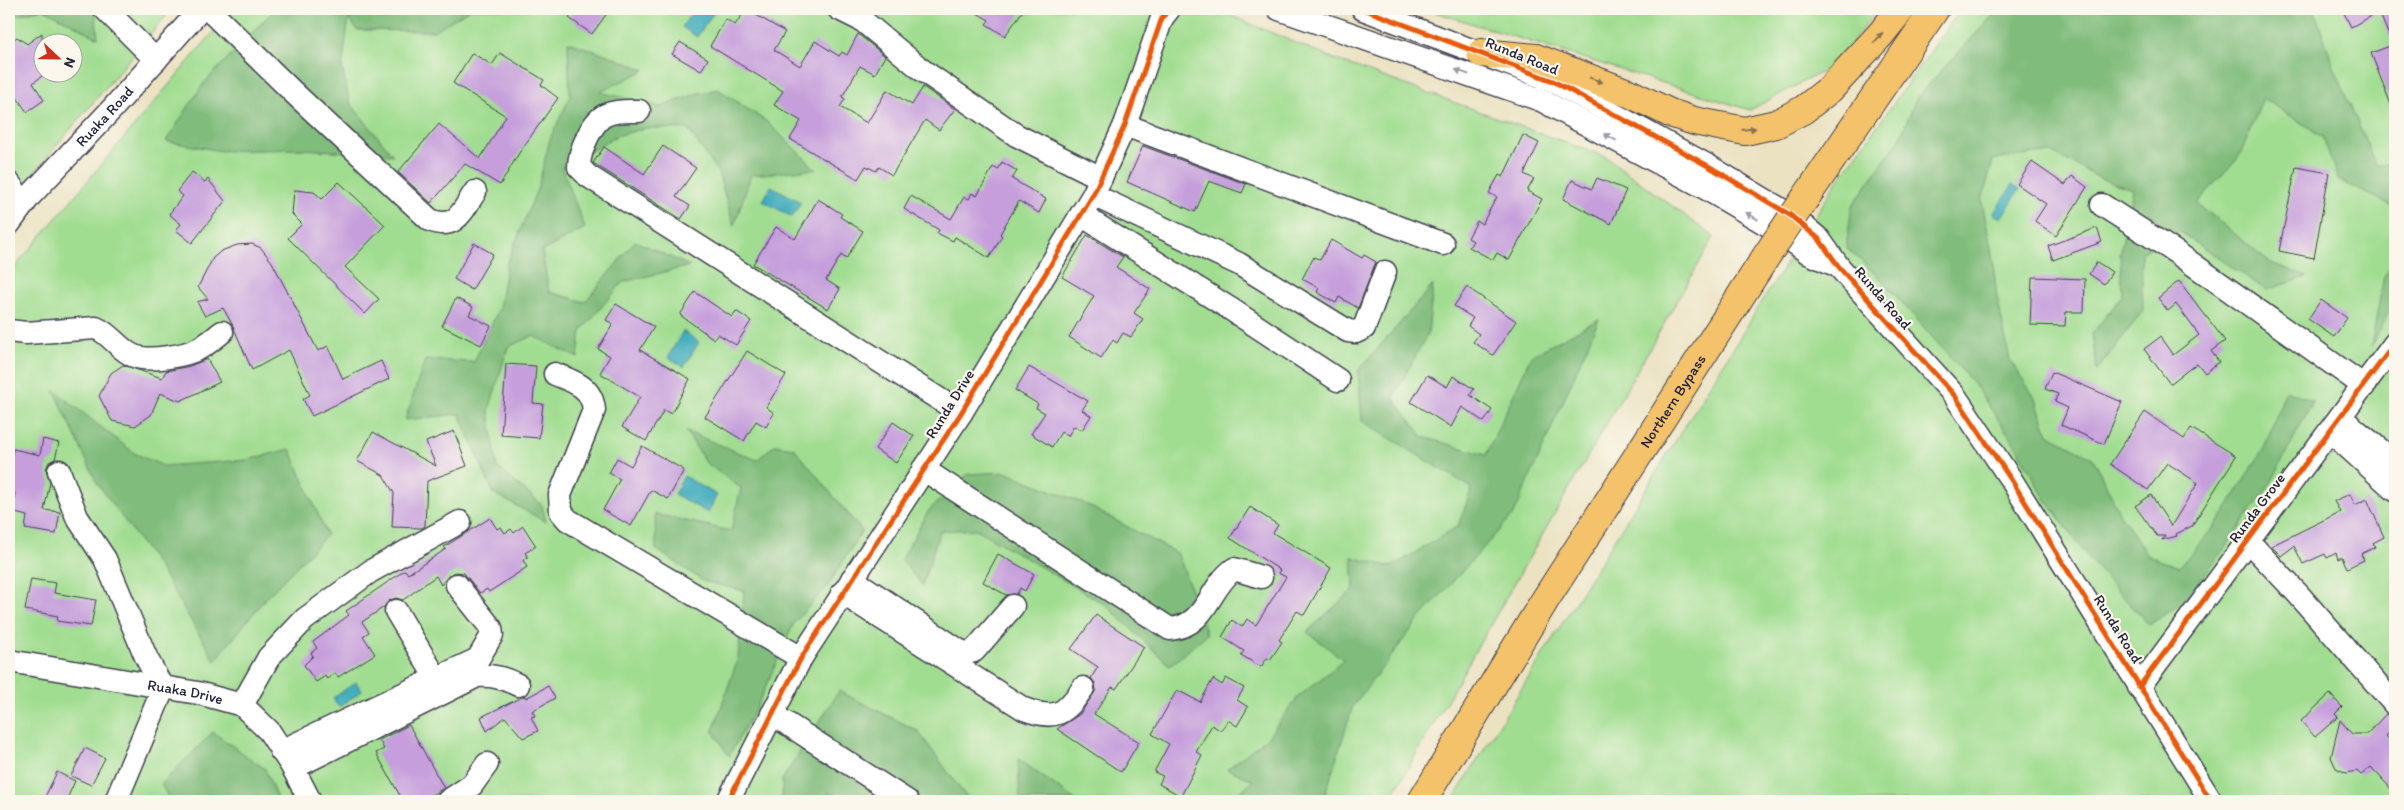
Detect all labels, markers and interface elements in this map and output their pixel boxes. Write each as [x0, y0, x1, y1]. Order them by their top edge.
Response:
one-way arrow [1872, 31, 1883, 44]
north arrow [32, 32, 82, 82]
street label: Runda Road [1483, 33, 1561, 79]
text: N [60, 55, 79, 70]
one-way arrow [1454, 68, 1469, 75]
one-way arrow [1588, 77, 1603, 84]
street label: Ruaka Road [72, 82, 137, 151]
one-way arrow [1741, 125, 1757, 133]
one-way arrow [1603, 133, 1618, 141]
one-way arrow [1746, 211, 1759, 220]
street label: Runda Road [1851, 263, 1915, 333]
street label: Northern Bypass [1636, 351, 1710, 451]
street label: Runda Drive [922, 366, 978, 442]
street label: Runda Grove [2225, 470, 2289, 546]
street label: Runda Road [2090, 591, 2146, 667]
street label: Ruaka Drive [146, 676, 225, 708]

